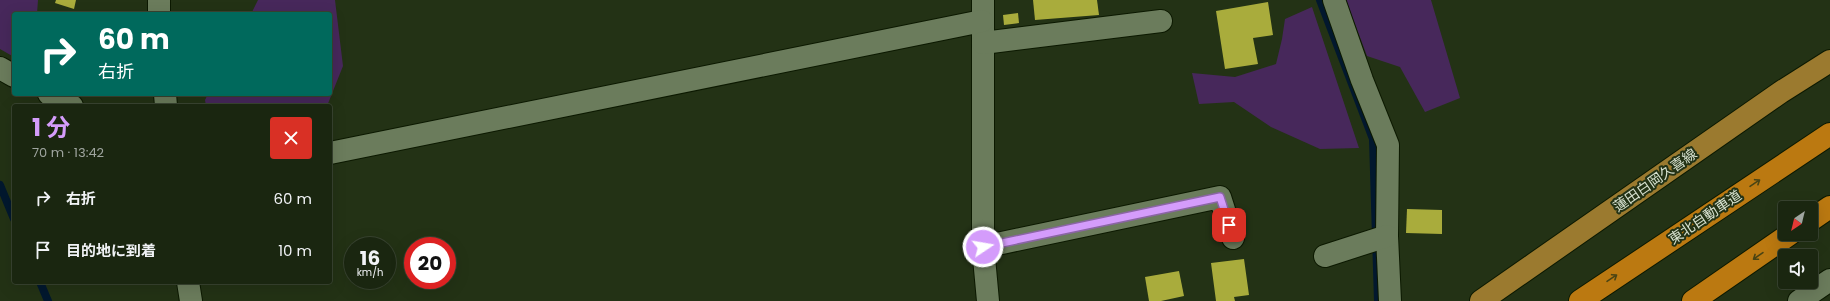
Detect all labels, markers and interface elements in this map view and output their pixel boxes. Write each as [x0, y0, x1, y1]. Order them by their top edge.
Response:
text: 60 m [98, 20, 170, 59]
icon: right [32, 28, 84, 80]
text: 右折 [98, 59, 134, 84]
text: 1 分 [32, 111, 70, 144]
button: close [270, 117, 312, 159]
text: 70 m · 13:42 [32, 143, 104, 162]
street label: 蓮田白岡久喜線 [1609, 144, 1701, 216]
one-way arrow [1749, 179, 1760, 187]
street label: 東北自動車道 [1665, 185, 1745, 249]
icon: right [32, 187, 54, 209]
text: 右折 [66, 188, 96, 209]
text: 60 m [274, 188, 312, 209]
north arrow [1778, 201, 1818, 241]
map controls [1778, 201, 1818, 289]
pin [1212, 208, 1246, 242]
icon: arrive [1218, 214, 1240, 236]
position arrow [962, 226, 1004, 268]
speed limit sign: 20 [404, 237, 456, 289]
icon: arrive [32, 239, 54, 261]
text: 目的地に到着 [66, 240, 156, 261]
text: 10 m [278, 240, 312, 261]
text: 16 [360, 244, 380, 272]
button: sound [1778, 249, 1818, 289]
one-way arrow [1753, 252, 1764, 260]
text: km/h [357, 265, 383, 280]
one-way arrow [1606, 274, 1617, 282]

